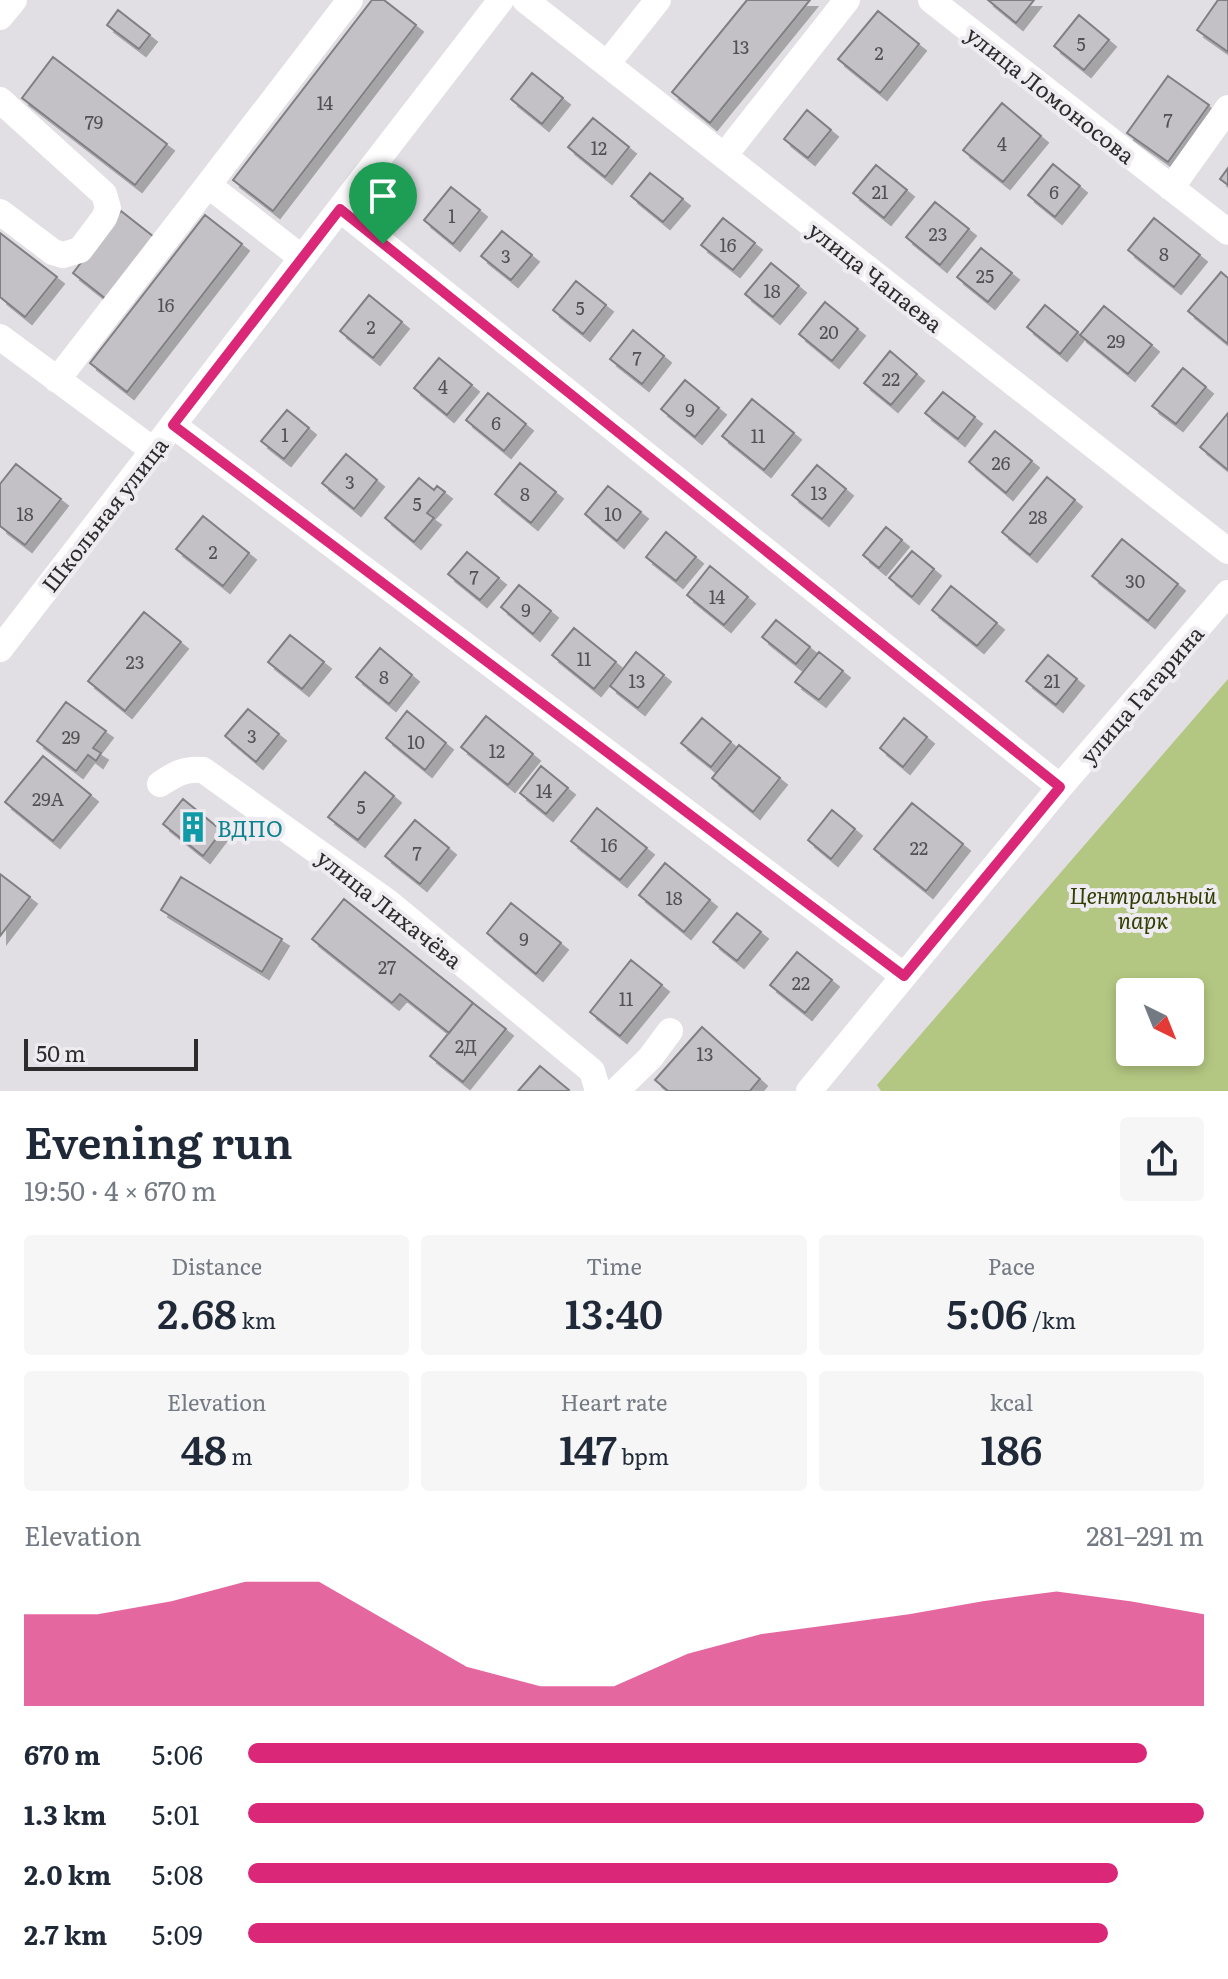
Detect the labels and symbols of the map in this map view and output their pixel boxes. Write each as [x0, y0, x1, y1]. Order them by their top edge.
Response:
street label: улица Ломоносова [959, 17, 1143, 171]
house number: 5 [1076, 30, 1086, 57]
house number: 13 [732, 33, 750, 60]
house number: 2 [874, 39, 884, 66]
house number: 14 [317, 89, 333, 116]
house number: 7 [1163, 106, 1173, 133]
house number: 79 [85, 108, 103, 135]
house number: 4 [997, 130, 1007, 157]
house number: 12 [591, 134, 607, 161]
pin [349, 162, 417, 244]
house number: 21 [872, 178, 888, 205]
house number: 6 [1049, 178, 1059, 205]
house number: 1 [448, 202, 456, 229]
street label: улица Чапаева [802, 213, 951, 339]
house number: 23 [929, 220, 947, 247]
house number: 16 [720, 231, 737, 258]
house number: 8 [1159, 240, 1169, 267]
house number: 3 [501, 242, 511, 269]
house number: 25 [976, 262, 994, 289]
house number: 18 [763, 277, 781, 304]
house number: 16 [158, 291, 175, 318]
house number: 5 [575, 294, 585, 321]
house number: 2 [366, 313, 376, 340]
house number: 20 [819, 318, 839, 345]
house number: 29 [1107, 327, 1125, 354]
house number: 7 [632, 344, 642, 371]
house number: 22 [882, 365, 900, 392]
house number: 4 [438, 373, 448, 400]
house number: 9 [685, 396, 695, 423]
house number: 6 [491, 409, 501, 436]
house number: 1 [281, 421, 289, 448]
house number: 11 [751, 422, 765, 449]
street label: Школьная улица [33, 429, 175, 599]
house number: 26 [992, 449, 1011, 476]
house number: 3 [345, 468, 355, 495]
house number: 13 [810, 479, 828, 506]
house number: 8 [520, 480, 530, 507]
house number: 5 [412, 490, 422, 517]
house number: 18 [16, 500, 34, 527]
house number: 10 [604, 500, 622, 527]
house number: 28 [1028, 503, 1048, 530]
house number: 2 [208, 538, 218, 565]
house number: 7 [469, 563, 479, 590]
house number: 30 [1125, 567, 1145, 594]
house number: 14 [709, 583, 725, 610]
house number: 9 [521, 596, 531, 623]
street label: улица Гагарина [1071, 617, 1211, 770]
house number: 11 [577, 645, 591, 672]
house number: 23 [126, 648, 144, 675]
house number: 8 [379, 663, 389, 690]
house number: 13 [628, 667, 646, 694]
house number: 21 [1044, 667, 1060, 694]
house number: 3 [247, 722, 257, 749]
house number: 29 [62, 723, 80, 750]
house number: 10 [407, 728, 425, 755]
house number: 12 [489, 737, 505, 764]
house number: 14 [536, 777, 552, 804]
house number: 29А [32, 785, 64, 812]
house number: 5 [356, 793, 366, 820]
building icon: ВДПО [176, 810, 210, 844]
place label: ВДПО [217, 811, 283, 844]
house number: 16 [601, 831, 618, 858]
house number: 22 [910, 834, 928, 861]
house number: 7 [412, 839, 422, 866]
street label: улица Лихачёва [310, 841, 470, 976]
park label: Центральный парк [1069, 878, 1217, 936]
house number: 18 [665, 884, 683, 911]
house number: 9 [519, 925, 529, 952]
house number: 27 [378, 953, 396, 980]
house number: 22 [792, 969, 810, 996]
north arrow [1116, 978, 1204, 1066]
house number: 11 [619, 985, 633, 1012]
house number: 2Д [455, 1032, 477, 1059]
scale bar [24, 1035, 198, 1071]
house number: 13 [696, 1040, 714, 1067]

